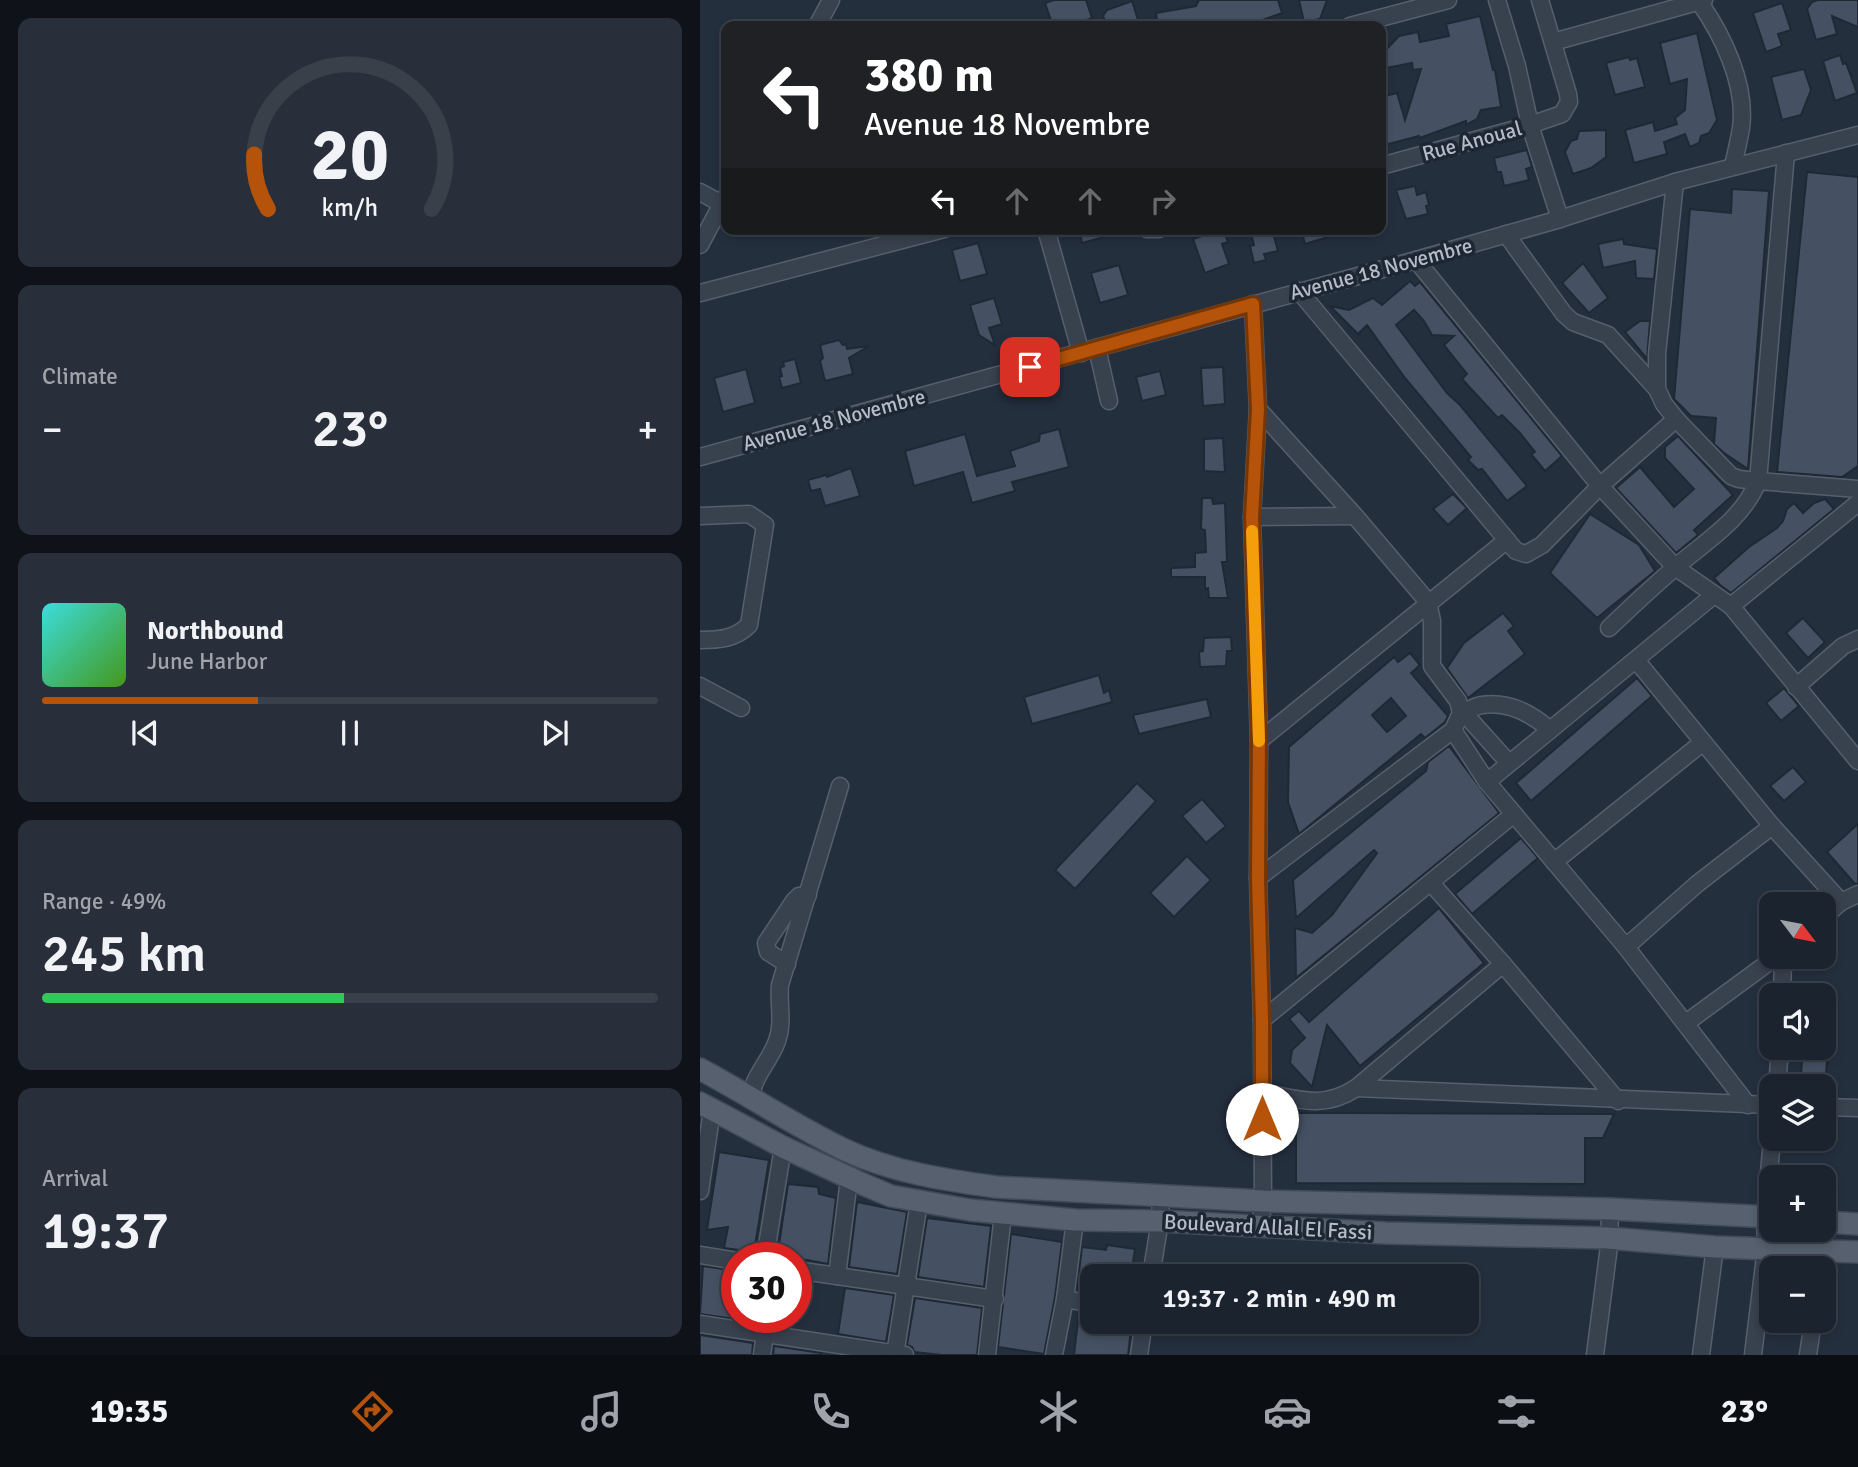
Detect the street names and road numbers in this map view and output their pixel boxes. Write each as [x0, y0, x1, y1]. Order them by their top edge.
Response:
street label: Rue Anoual [1419, 115, 1525, 167]
street label: Avenue 18 Novembre [1287, 232, 1475, 306]
street label: Avenue 18 Novembre [740, 383, 928, 457]
street label: Boulevard Allal El Fassi [1163, 1209, 1373, 1245]

